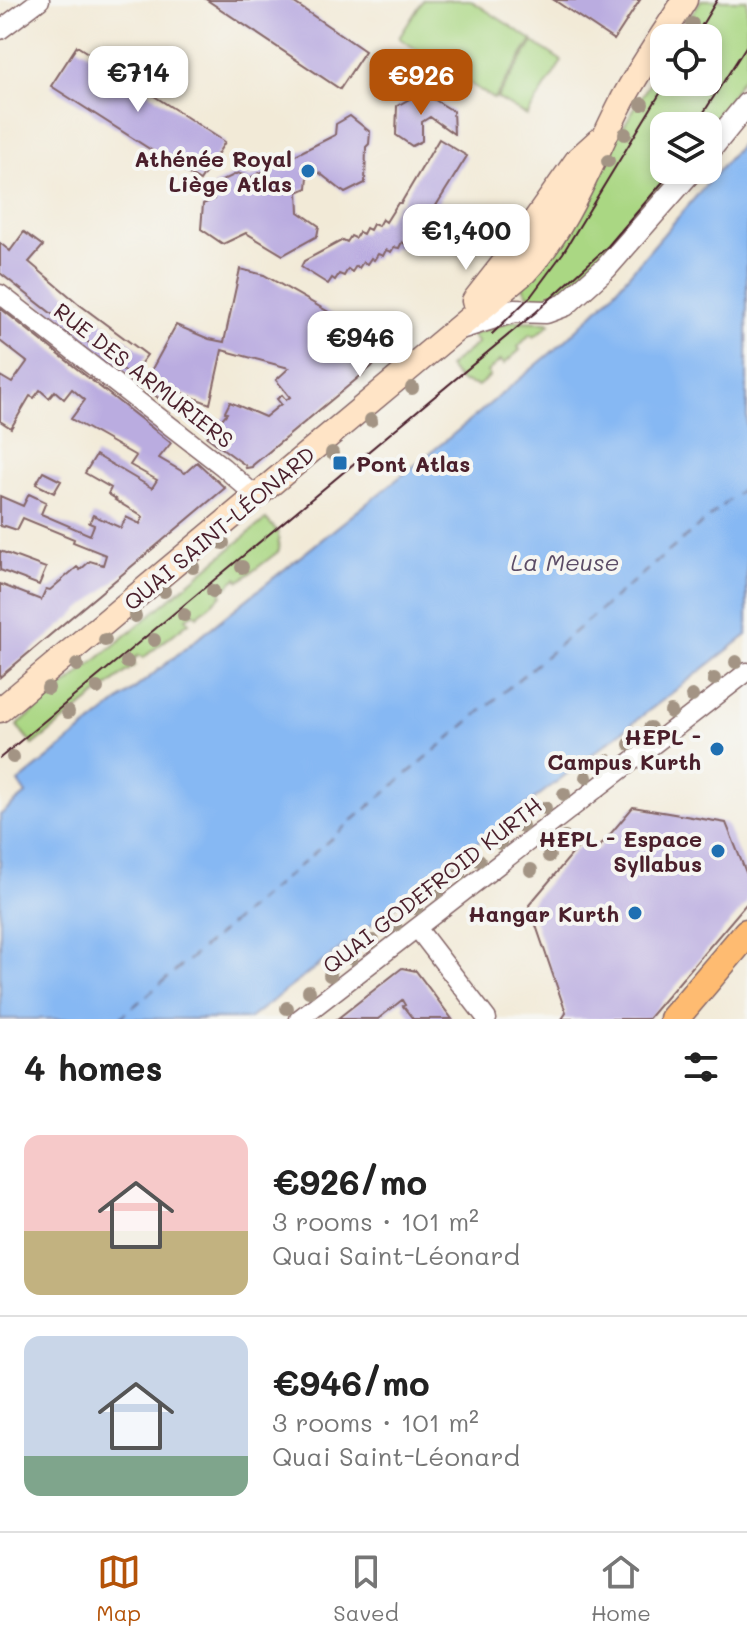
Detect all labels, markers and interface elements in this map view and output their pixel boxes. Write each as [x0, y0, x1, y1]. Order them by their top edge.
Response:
map controls [650, 24, 722, 184]
button: locate [650, 24, 722, 96]
pin: €714 [91, 46, 185, 114]
pin: €926 [374, 49, 468, 117]
text: €714 [106, 55, 170, 89]
text: €926 [388, 58, 454, 92]
button: layers [650, 112, 722, 184]
place label: Athénée Royal Liège Atlas [134, 144, 292, 198]
marker: Athénée Royal Liège Atlas [299, 162, 317, 180]
pin: €1,400 [401, 204, 531, 272]
text: €1,400 [421, 213, 511, 247]
street label: RUE DES ARMURIERS [48, 296, 240, 454]
pin: €946 [313, 311, 407, 379]
text: €946 [326, 320, 394, 354]
street label: QUAI SAINT-LÉONARD [117, 439, 321, 617]
place label: Pont Atlas [356, 449, 470, 478]
marker: Pont Atlas [331, 454, 349, 472]
water label: La Meuse [511, 546, 619, 577]
place label: HEPL - Campus Kurth [547, 722, 701, 776]
marker: HEPL - Campus Kurth [708, 740, 726, 758]
street label: QUAI GODEFROID KURTH [316, 790, 548, 980]
place label: HEPL - Espace Syllabus [538, 824, 702, 878]
marker: HEPL - Espace Syllabus [709, 842, 727, 860]
place label: Hangar Kurth [468, 899, 619, 928]
marker: Hangar Kurth [626, 904, 644, 922]
text: 4 homes [24, 1045, 163, 1090]
icon: filters [679, 1045, 723, 1089]
text: €926/mo [272, 1159, 427, 1204]
icon: home [88, 1167, 184, 1263]
text: 3 rooms · 101 m² [272, 1204, 479, 1238]
text: Quai Saint-Léonard [272, 1238, 520, 1272]
text: €946/mo [272, 1360, 430, 1405]
icon: home [88, 1368, 184, 1464]
text: 3 rooms · 101 m² [272, 1405, 479, 1439]
text: Quai Saint-Léonard [272, 1439, 520, 1473]
tab: Map [96, 1550, 141, 1627]
tab: Saved [333, 1550, 399, 1627]
tab: Home [591, 1550, 651, 1627]

